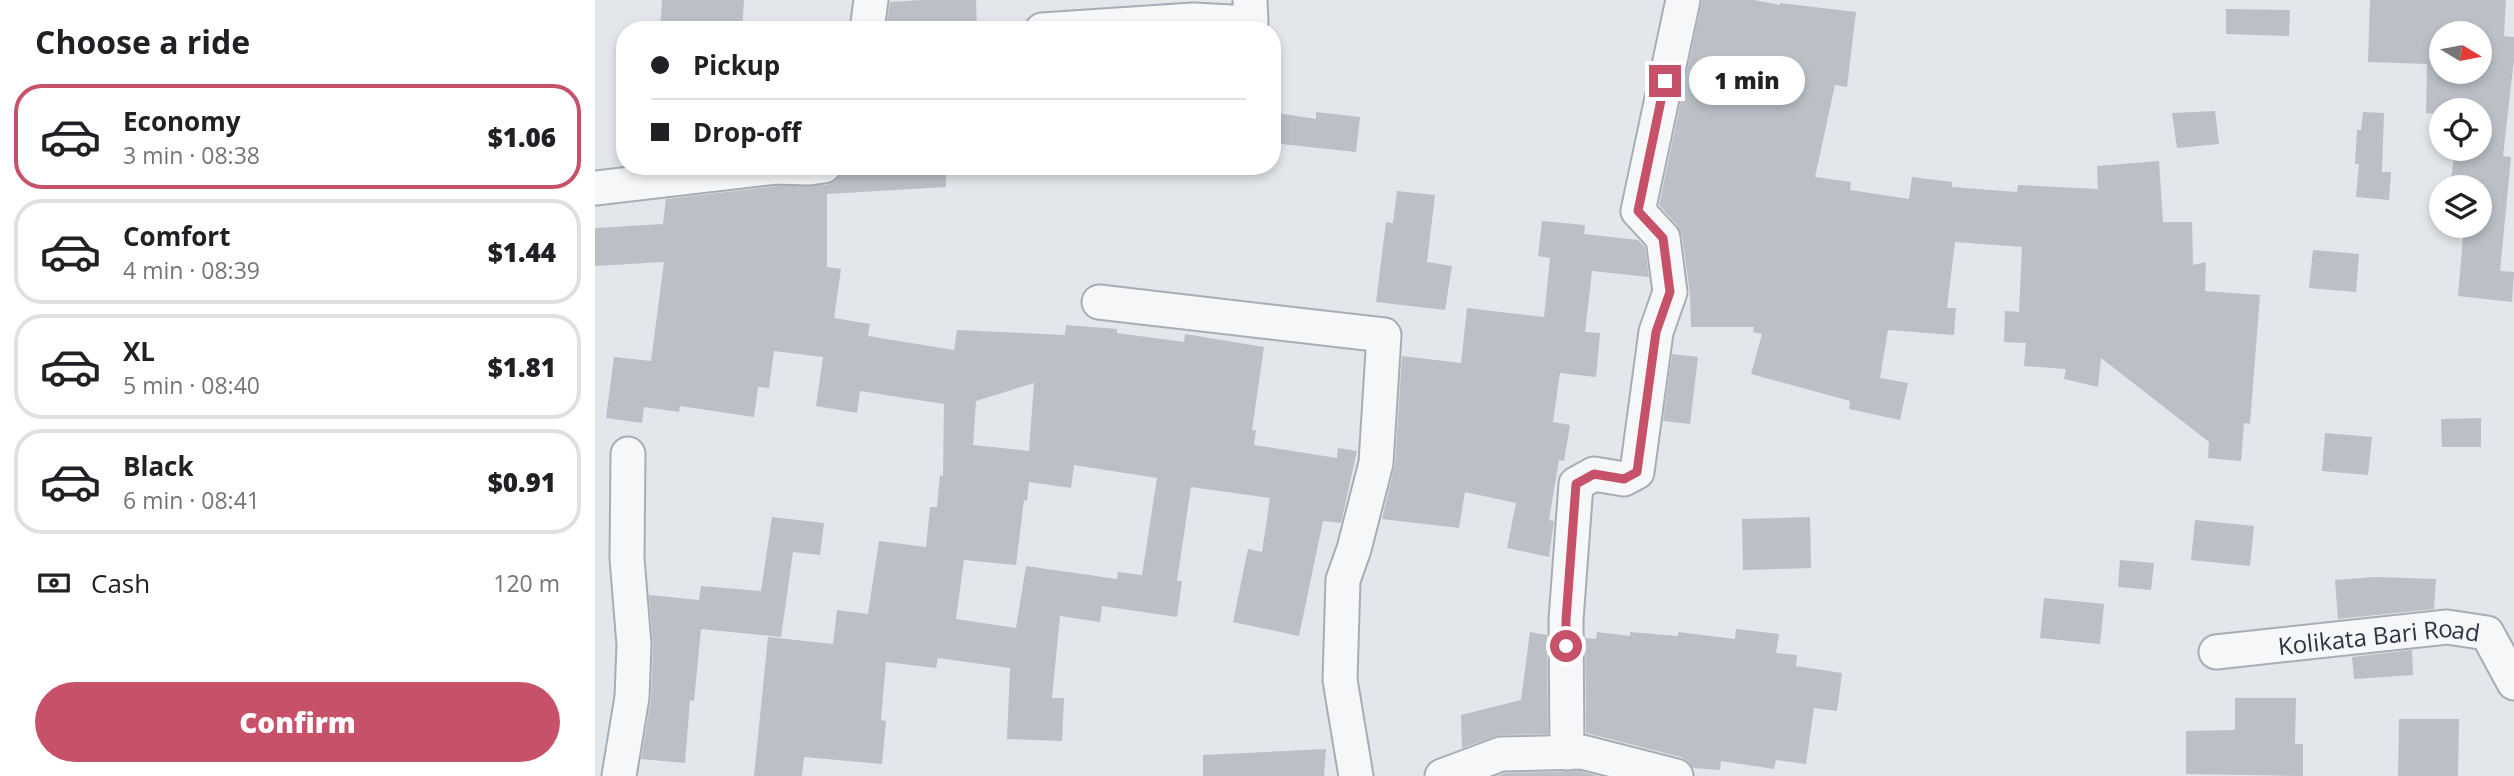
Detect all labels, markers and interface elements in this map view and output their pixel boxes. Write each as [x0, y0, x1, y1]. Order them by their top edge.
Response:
text: Choose a ride [35, 20, 250, 63]
north arrow [2429, 21, 2492, 84]
map controls [2429, 21, 2492, 238]
text: Pickup [693, 47, 780, 83]
callout: 1 min [1689, 56, 1805, 106]
text: 1 min [1714, 64, 1780, 96]
route end [1649, 65, 1681, 97]
button: locate [2429, 98, 2492, 161]
text: Economy [123, 103, 241, 139]
icon: car [39, 105, 102, 168]
text: Drop-off [693, 114, 801, 150]
text: $1.06 [488, 119, 556, 155]
text: 3 min · 08:38 [123, 139, 260, 171]
button: layers [2429, 175, 2492, 238]
text: Comfort [123, 218, 230, 254]
icon: car [39, 220, 102, 283]
text: $1.44 [488, 234, 556, 270]
text: 4 min · 08:39 [123, 254, 260, 286]
text: XL [123, 333, 155, 369]
icon: car [39, 335, 102, 398]
text: $1.81 [488, 349, 556, 385]
text: 5 min · 08:40 [123, 369, 260, 401]
text: Black [123, 448, 194, 484]
icon: car [39, 450, 102, 513]
text: $0.91 [488, 464, 556, 500]
text: 6 min · 08:41 [123, 484, 260, 516]
icon: cash [35, 564, 73, 602]
text: Cash [91, 565, 150, 601]
text: 120 m [493, 567, 560, 599]
street label: Kolikata Bari Road [2276, 610, 2483, 662]
route start [1550, 630, 1582, 662]
button: Confirm [35, 682, 560, 762]

